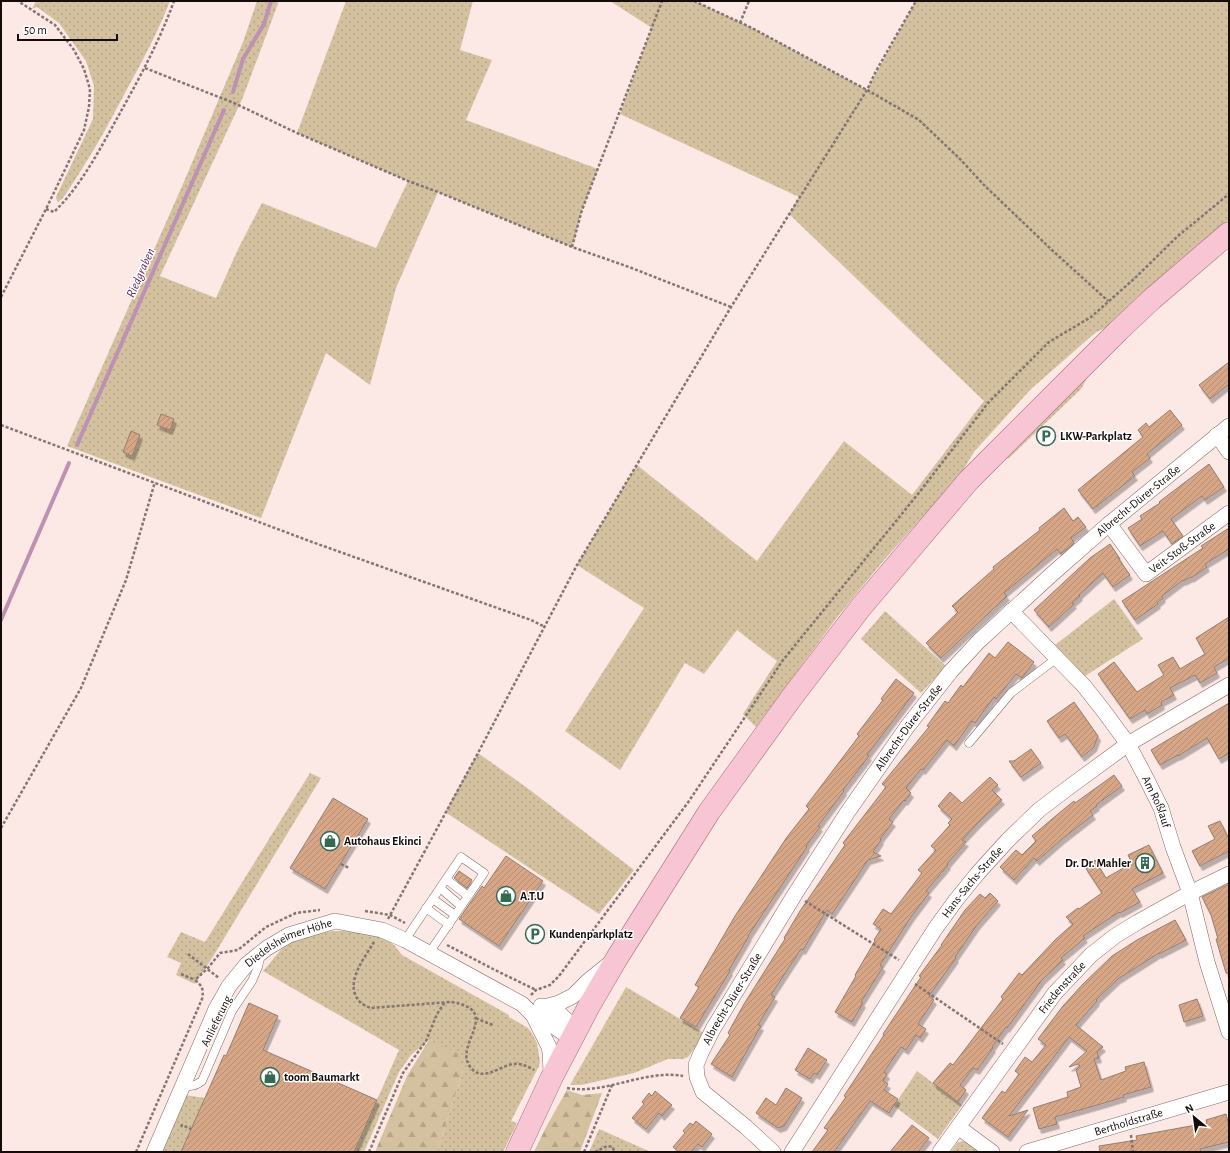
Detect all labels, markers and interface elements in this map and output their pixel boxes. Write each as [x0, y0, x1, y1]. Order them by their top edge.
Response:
scale bar [18, 16, 117, 42]
text: 50 m [24, 24, 47, 36]
water label: Riedgraben [124, 246, 158, 300]
parking icon: LKW-Parkplatz [1035, 425, 1057, 447]
place label: LKW-Parkplatz [1060, 430, 1132, 442]
street label: Albrecht-Dürer-Straße [1094, 463, 1182, 538]
street label: Veit-Stoß-Straße [1147, 519, 1217, 576]
street label: Albrecht-Dürer-Straße [873, 682, 944, 773]
street label: Am Roßlauf [1140, 774, 1173, 830]
shop icon: Autohaus Ekinci [319, 830, 341, 852]
place label: Autohaus Ekinci [344, 835, 421, 847]
street label: Hans-Sachs-Straße [939, 844, 1005, 920]
building icon: Dr. Dr. Mahler [1134, 852, 1156, 874]
place label: Dr. Dr. Mahler [1065, 857, 1132, 869]
shop icon: A.T.U [495, 885, 517, 907]
place label: A.T.U [520, 890, 544, 902]
street label: Diedelsheimer Höhe [242, 916, 333, 969]
parking icon: Kundenparkplatz [524, 923, 546, 945]
place label: Kundenparkplatz [549, 928, 633, 940]
street label: Albrecht-Dürer-Straße [700, 951, 764, 1047]
street label: Friedenstraße [1036, 959, 1088, 1016]
street label: Anlieferung [198, 993, 234, 1048]
shop icon: toom Baumarkt [259, 1066, 281, 1088]
place label: toom Baumarkt [284, 1071, 360, 1083]
north arrow [1174, 1097, 1214, 1137]
text: N [1183, 1102, 1195, 1115]
street label: Bertholdstraße [1093, 1106, 1164, 1138]

